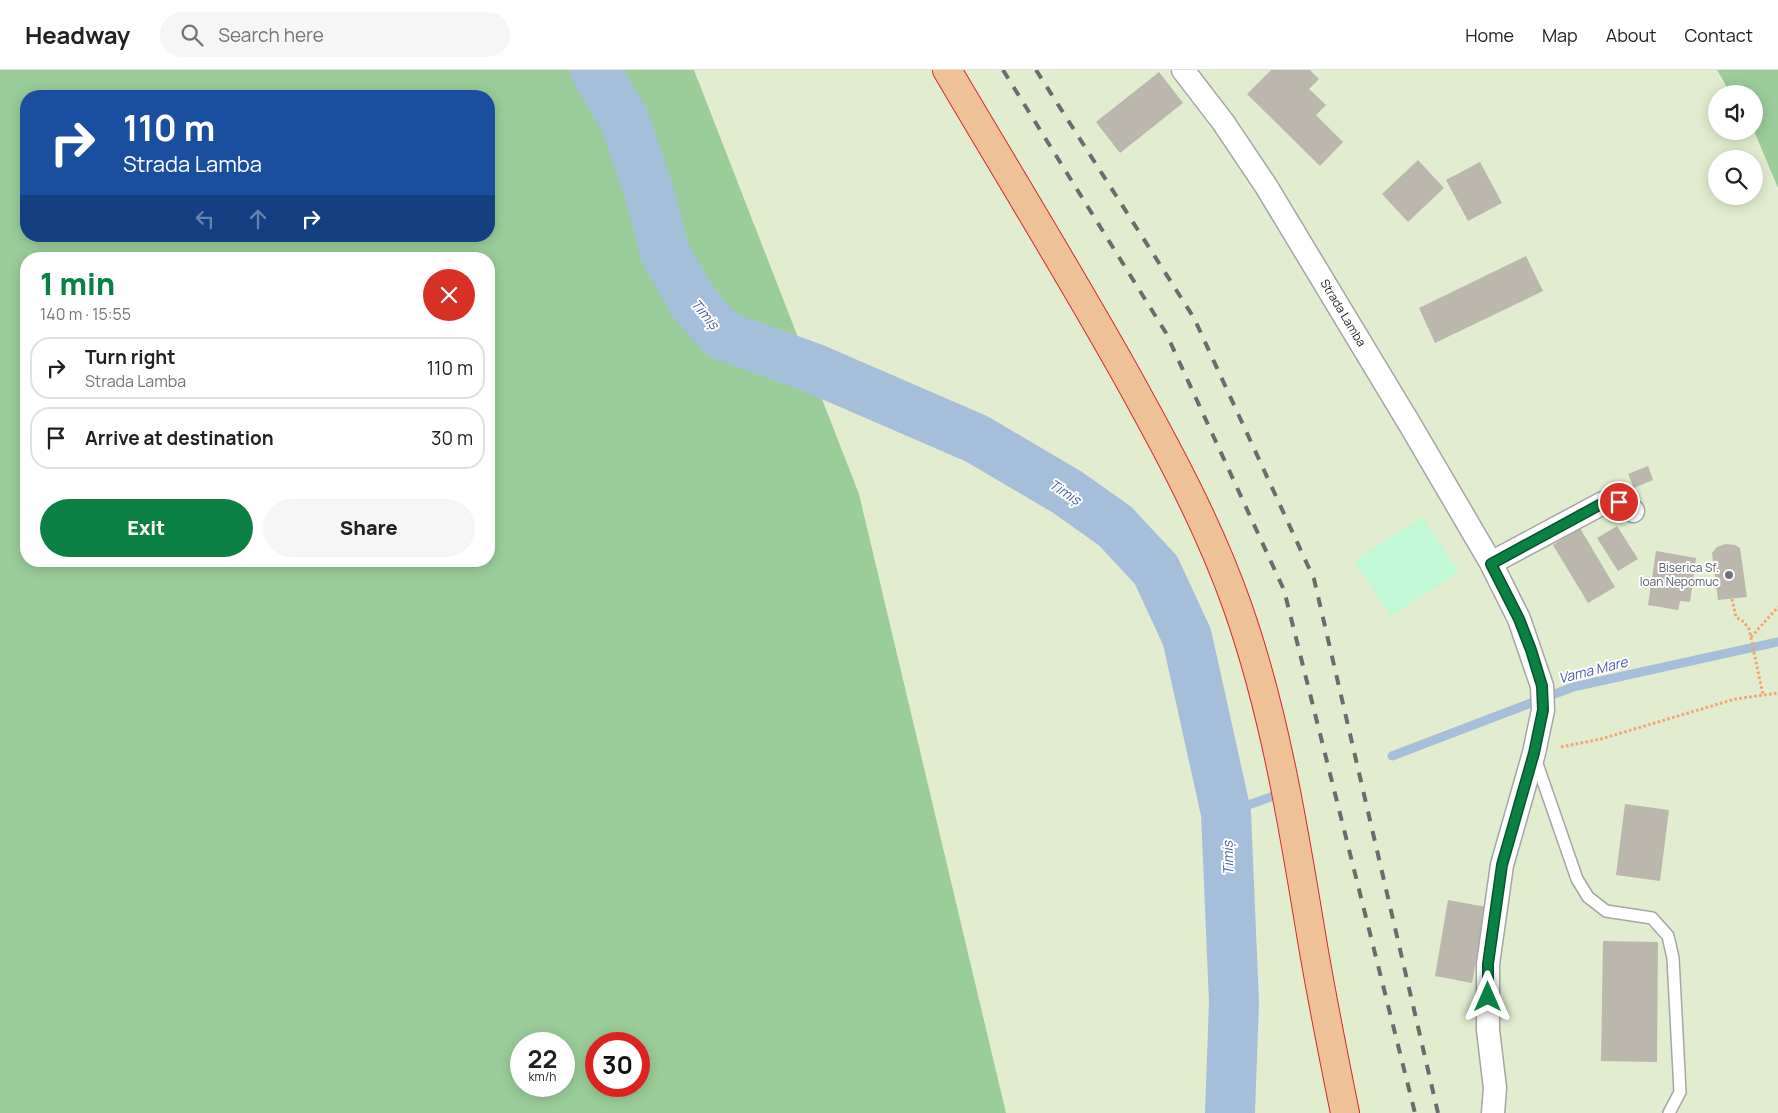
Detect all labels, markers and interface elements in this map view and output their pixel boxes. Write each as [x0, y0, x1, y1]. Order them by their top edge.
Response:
search box [160, 12, 510, 57]
text: Headway [25, 18, 130, 51]
icon: search [178, 21, 206, 49]
text: Search here [218, 22, 324, 48]
text: Home [1465, 23, 1514, 47]
text: Map [1542, 23, 1578, 47]
text: About [1606, 23, 1656, 47]
text: Contact [1684, 23, 1753, 47]
map controls [1708, 85, 1763, 205]
button: sound [1708, 85, 1763, 140]
text: 110 m [123, 104, 215, 152]
icon: right [40, 110, 105, 175]
text: Strada Lamba [123, 149, 262, 179]
button: search [1708, 150, 1763, 205]
icon: left [191, 205, 219, 233]
icon: ahead [244, 205, 272, 233]
icon: right [297, 205, 325, 233]
text: 1 min [40, 263, 115, 304]
button: close [423, 269, 475, 321]
street label: Strada Lamba [1317, 276, 1370, 350]
water label: Timiș [687, 295, 725, 334]
text: 140 m · 15:55 [40, 303, 131, 325]
text: Turn right [85, 344, 175, 370]
icon: right [42, 354, 70, 382]
text: 110 m [427, 355, 473, 381]
text: Strada Lamba [85, 370, 186, 392]
icon: arrive [42, 424, 70, 452]
text: Arrive at destination [85, 425, 274, 451]
text: 30 m [431, 425, 473, 451]
water label: Timiș [1046, 474, 1086, 510]
pin [1598, 481, 1640, 523]
icon: arrive [1605, 488, 1633, 516]
button: Exit [40, 499, 253, 557]
button: Share [263, 499, 475, 557]
place label: Biserica Sf. Ioan Nepomuc [1640, 559, 1719, 590]
marker: Biserica Sf. Ioan Nepomuc [1723, 569, 1735, 581]
water label: Vama Mare [1556, 652, 1630, 687]
water label: Timiș [1217, 839, 1238, 875]
position arrow [1461, 970, 1513, 1022]
speed limit sign: 30 [585, 1032, 650, 1097]
text: 22 [528, 1041, 557, 1076]
text: km/h [529, 1068, 556, 1085]

